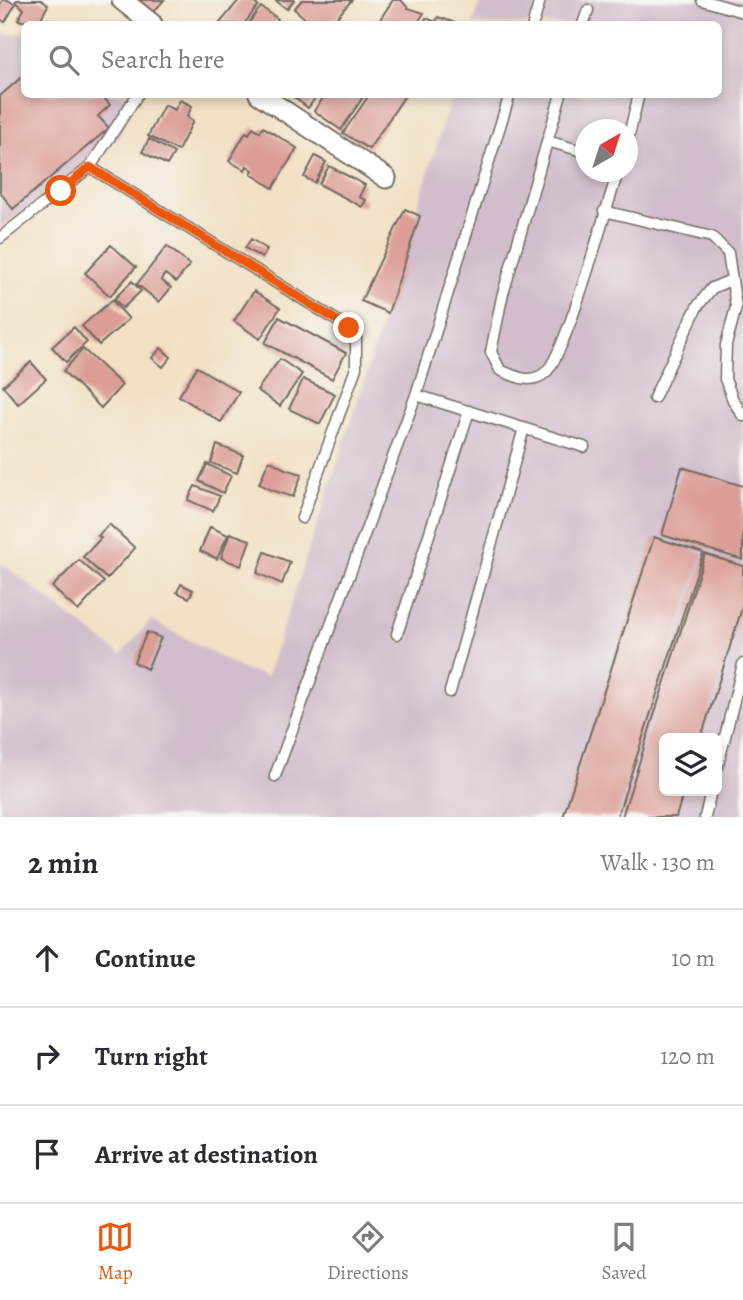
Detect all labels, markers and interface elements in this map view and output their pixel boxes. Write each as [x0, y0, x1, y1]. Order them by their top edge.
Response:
search box [21, 21, 722, 98]
icon: search [45, 41, 83, 79]
text: Search here [101, 42, 225, 77]
north arrow [575, 119, 638, 182]
route start [45, 175, 76, 206]
route end [333, 312, 364, 343]
map controls [659, 733, 722, 796]
button: layers [659, 733, 722, 796]
text: 2 min [28, 843, 98, 883]
text: Walk · 130 m [601, 847, 715, 878]
icon: ahead [28, 939, 66, 977]
text: Continue [95, 941, 196, 976]
text: 10 m [671, 943, 715, 974]
icon: right [28, 1037, 66, 1075]
text: Turn right [95, 1039, 208, 1074]
text: 120 m [660, 1041, 715, 1072]
icon: arrive [28, 1135, 66, 1173]
text: Arrive at destination [95, 1137, 318, 1172]
tab: Map [96, 1218, 134, 1286]
tab: Directions [327, 1218, 409, 1286]
tab: Saved [602, 1218, 647, 1286]

